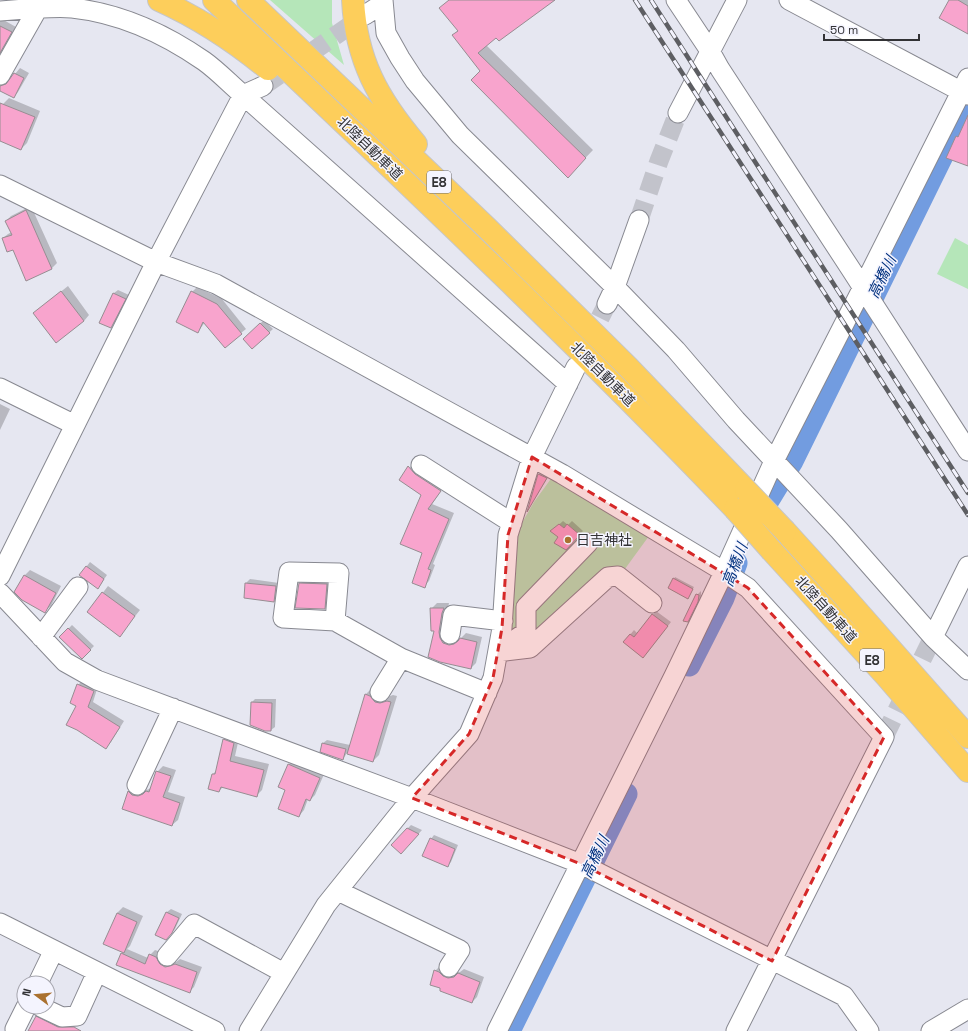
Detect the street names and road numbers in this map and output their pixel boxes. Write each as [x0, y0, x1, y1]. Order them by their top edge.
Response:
street label: 北陸自動車道 [334, 112, 406, 184]
road number: E8 [427, 171, 451, 193]
street label: 北陸自動車道 [567, 338, 639, 410]
street label: 北陸自動車道 [791, 572, 861, 646]
road number: E8 [860, 649, 884, 671]

